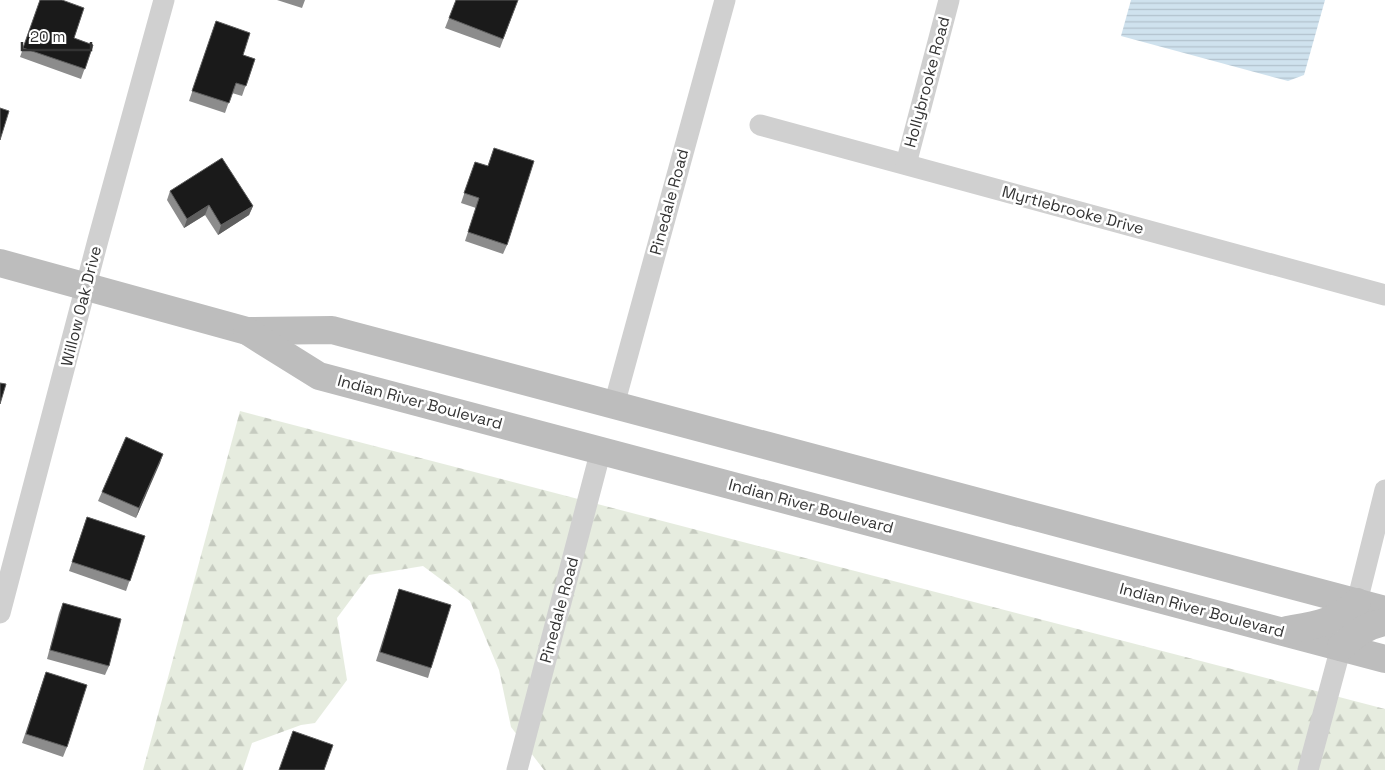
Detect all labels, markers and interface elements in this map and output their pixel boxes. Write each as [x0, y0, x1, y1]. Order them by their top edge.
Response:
street label: Hollybrooke Road [899, 14, 955, 150]
scale bar [22, 20, 91, 52]
text: 20 m [30, 27, 65, 46]
street label: Pinedale Road [645, 147, 693, 257]
street label: Myrtlebrooke Drive [1000, 181, 1146, 239]
street label: Willow Oak Drive [56, 244, 106, 368]
street label: Indian River Boulevard [335, 370, 505, 434]
street label: Indian River Boulevard [726, 474, 896, 538]
street label: Pinedale Road [535, 555, 583, 665]
street label: Indian River Boulevard [1117, 578, 1287, 642]

